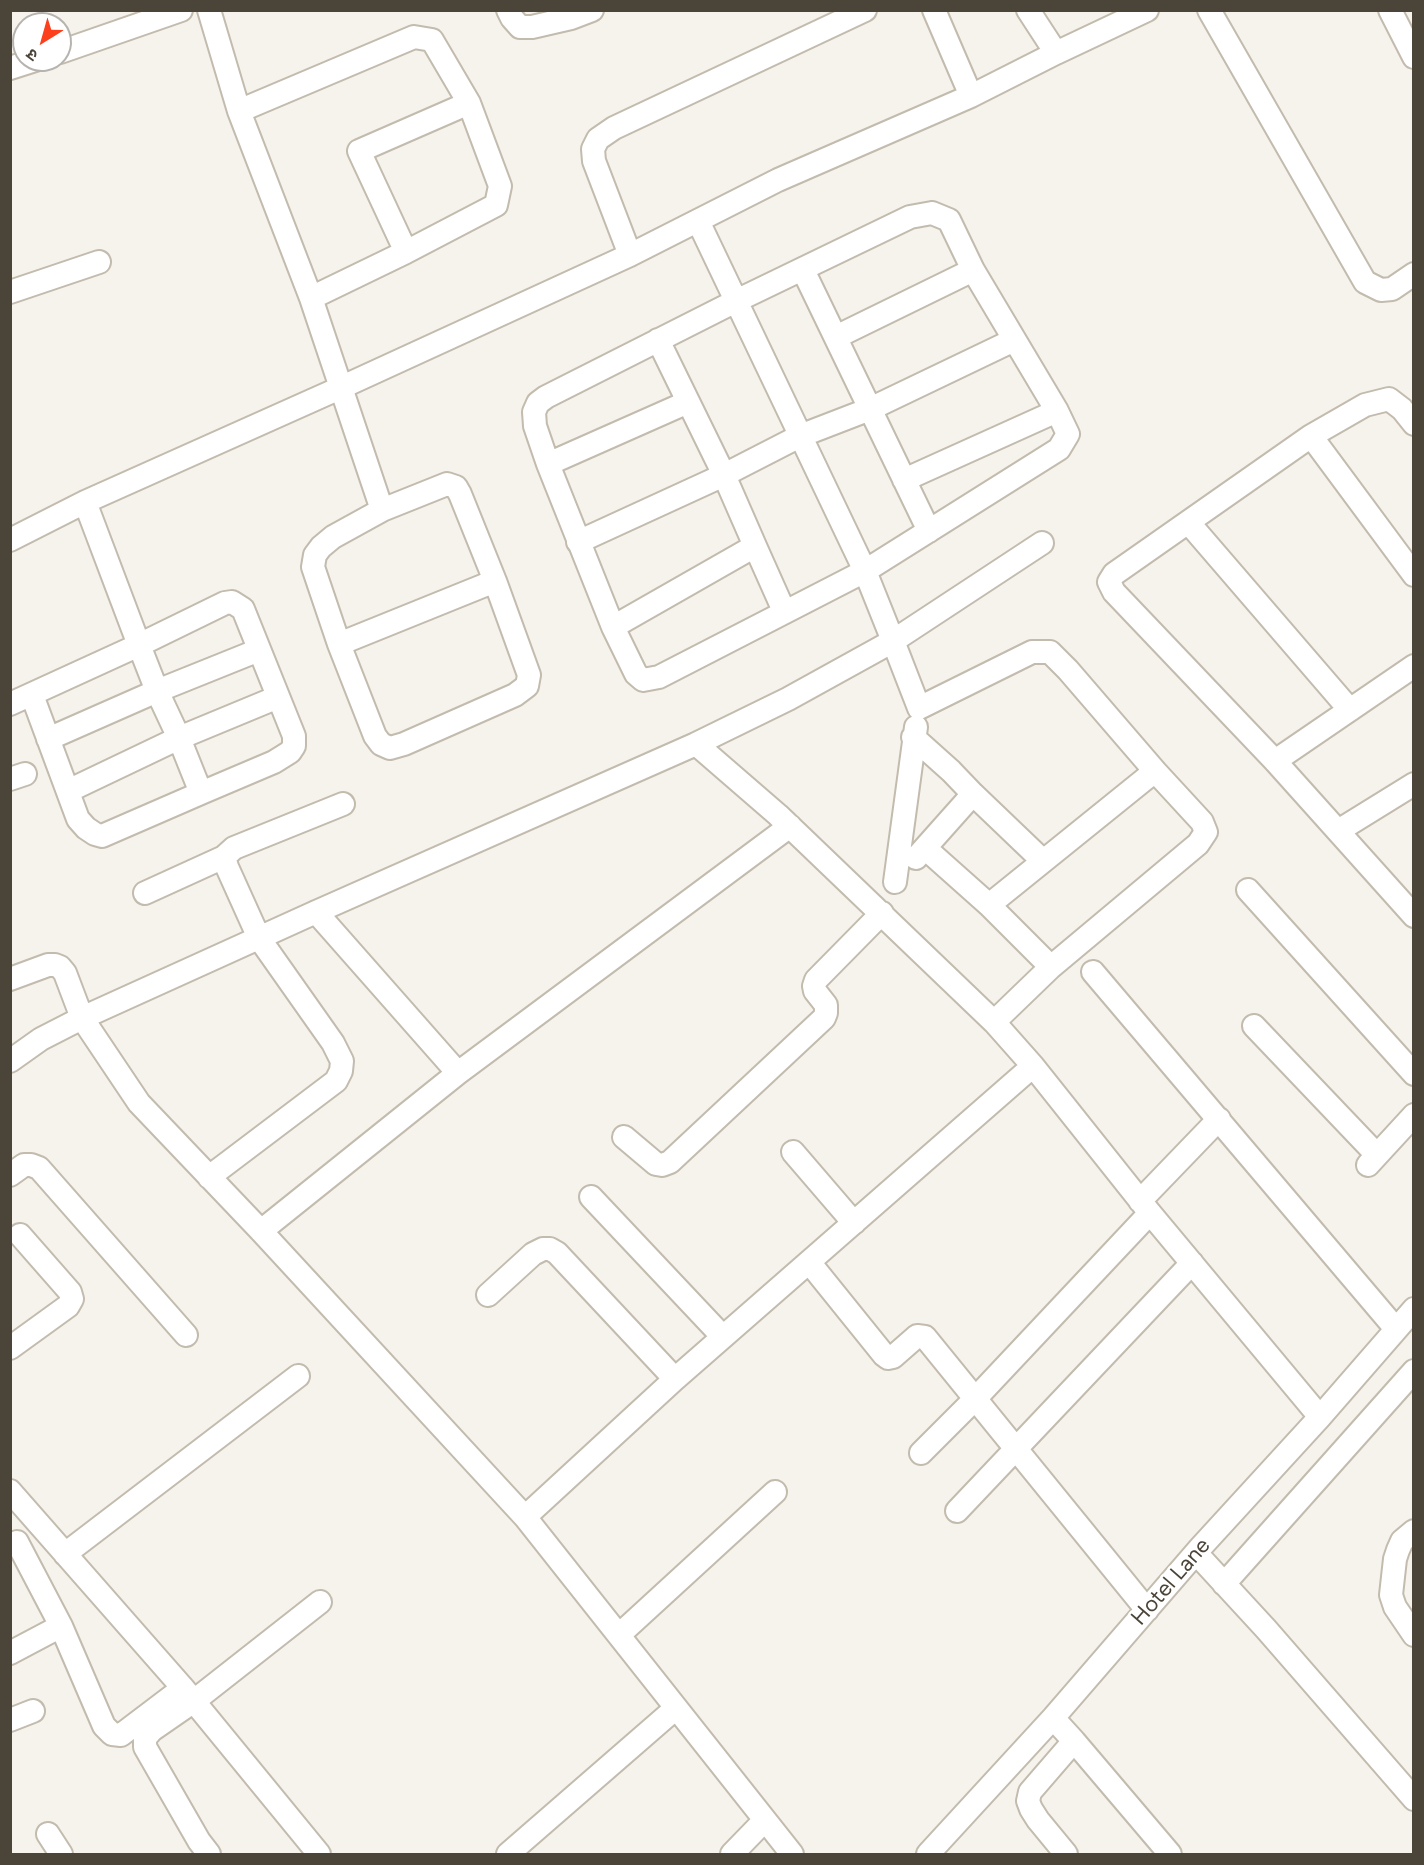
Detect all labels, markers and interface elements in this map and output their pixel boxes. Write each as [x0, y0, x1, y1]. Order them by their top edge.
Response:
north arrow [12, 12, 72, 72]
text: उ [23, 45, 42, 66]
street label: Hotel Lane [1126, 1533, 1216, 1631]

